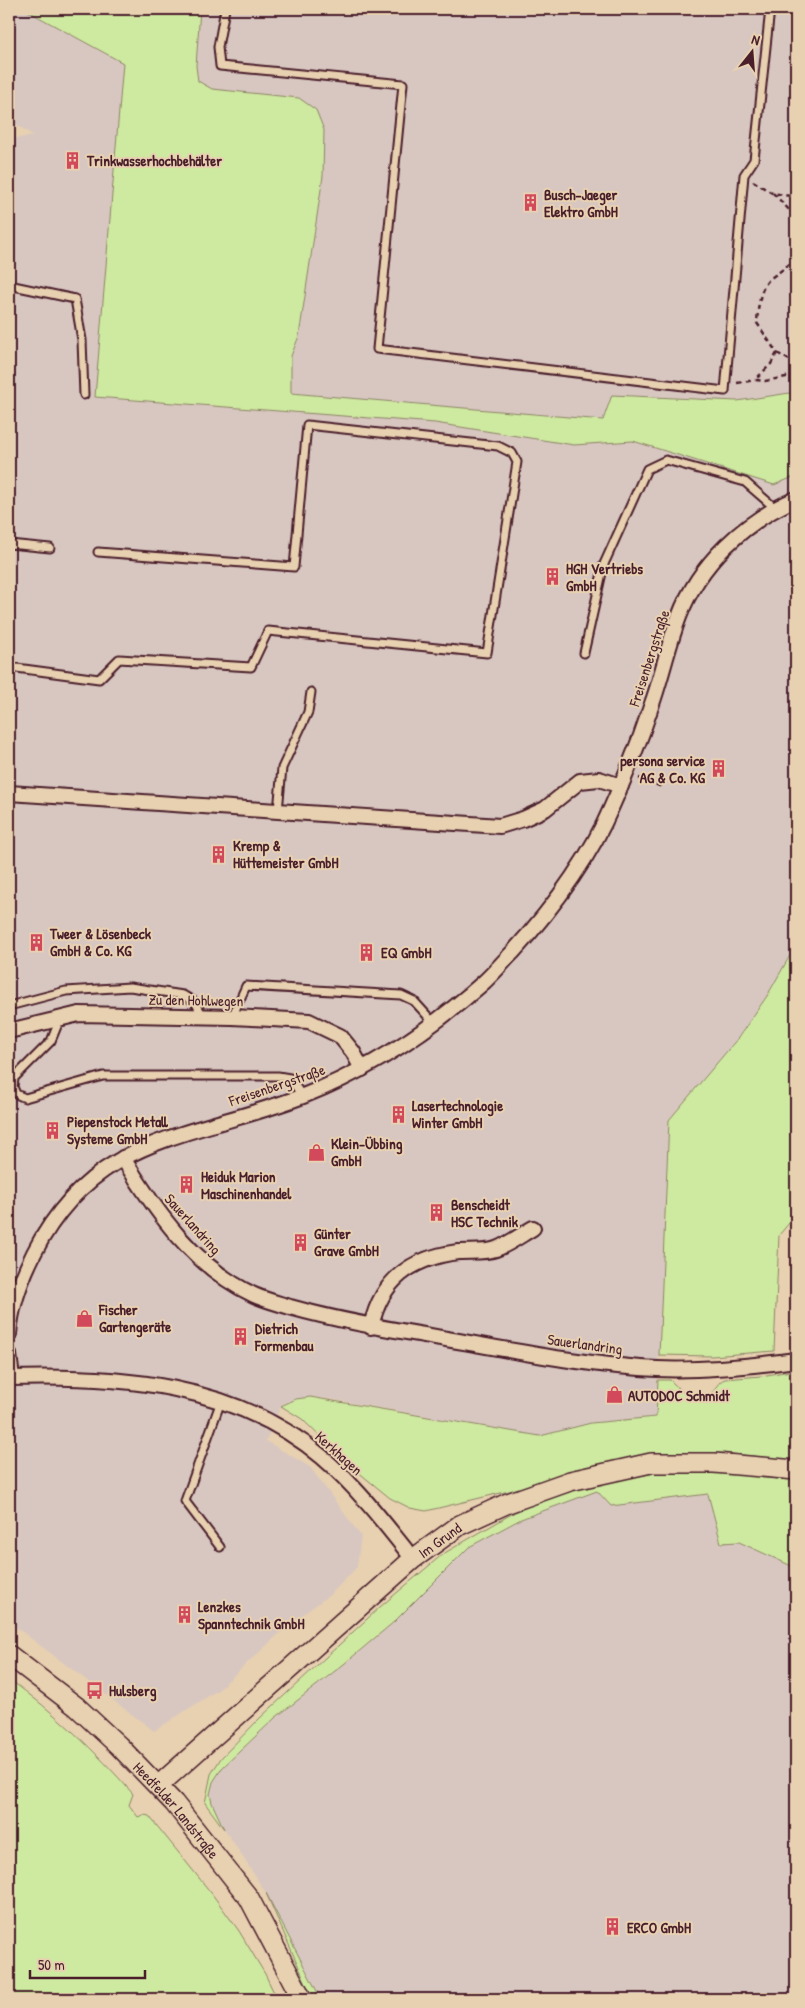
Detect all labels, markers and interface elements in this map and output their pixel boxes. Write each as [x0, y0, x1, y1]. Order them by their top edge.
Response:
north arrow [728, 28, 778, 78]
text: N [750, 29, 763, 49]
building icon: Trinkwasserhochbehälter [63, 150, 83, 170]
place label: Trinkwasserhochbehälter [86, 150, 222, 171]
place label: Busch-Jaeger Elektro GmbH [544, 184, 618, 222]
building icon: Busch-Jaeger Elektro GmbH [520, 193, 540, 213]
place label: HGH Vertriebs GmbH [566, 558, 643, 596]
building icon: HGH Vertriebs GmbH [542, 567, 562, 587]
street label: Freisenbergstraße [623, 607, 674, 710]
place label: persona service AG & Co. KG [620, 750, 706, 788]
building icon: persona service AG & Co. KG [709, 759, 729, 779]
place label: Kremp & Hüttemeister GmbH [233, 835, 339, 873]
building icon: Kremp & Hüttemeister GmbH [209, 844, 229, 864]
place label: Tweer & Lösenbeck GmbH & Co. KG [49, 923, 152, 961]
building icon: Tweer & Lösenbeck GmbH & Co. KG [26, 932, 46, 952]
building icon: EQ GmbH [357, 942, 377, 962]
place label: EQ GmbH [381, 942, 432, 963]
street label: Zu den Hohlwegen [148, 989, 244, 1011]
street label: Freisenbergstraße [225, 1059, 328, 1112]
place label: Lasertechnologie Winter GmbH [412, 1095, 503, 1133]
building icon: Lasertechnologie Winter GmbH [388, 1104, 408, 1124]
place label: Piepenstock Metall Systeme GmbH [67, 1111, 168, 1150]
building icon: Piepenstock Metall Systeme GmbH [43, 1120, 63, 1140]
place label: Klein-Übbing GmbH [331, 1133, 403, 1171]
shop icon: Klein-Übbing GmbH [307, 1142, 327, 1162]
place label: Heiduk Marion Maschinenhandel [201, 1166, 292, 1204]
building icon: Heiduk Marion Maschinenhandel [177, 1175, 197, 1195]
street label: Sauerlandring [160, 1189, 226, 1259]
place label: Benscheidt HSC Technik [451, 1194, 519, 1232]
building icon: Benscheidt HSC Technik [427, 1203, 447, 1223]
place label: Günter Grave GmbH [314, 1223, 379, 1261]
building icon: Günter Grave GmbH [290, 1232, 310, 1252]
place label: Fischer Gartengeräte [98, 1299, 171, 1338]
shop icon: Fischer Gartengeräte [75, 1308, 95, 1328]
place label: Dietrich Formenbau [254, 1318, 314, 1356]
building icon: Dietrich Formenbau [231, 1327, 251, 1347]
street label: Sauerlandring [546, 1328, 624, 1360]
shop icon: AUTODOC Schmidt [604, 1385, 624, 1405]
place label: AUTODOC Schmidt [628, 1385, 730, 1406]
street label: Kerkhagen [311, 1426, 368, 1480]
street label: Im Grund [413, 1517, 465, 1563]
place label: Lenzkes Spanntechnik GmbH [198, 1596, 304, 1635]
building icon: Lenzkes Spanntechnik GmbH [174, 1605, 194, 1625]
bus stop icon: Hulsberg [85, 1680, 105, 1700]
place label: Hulsberg [109, 1680, 157, 1702]
street label: Heedfelder Landstraße [129, 1757, 224, 1863]
building icon: ERCO GmbH [603, 1917, 623, 1937]
place label: ERCO GmbH [627, 1917, 691, 1938]
scale bar [30, 1948, 145, 1980]
text: 50 m [38, 1954, 65, 1975]

